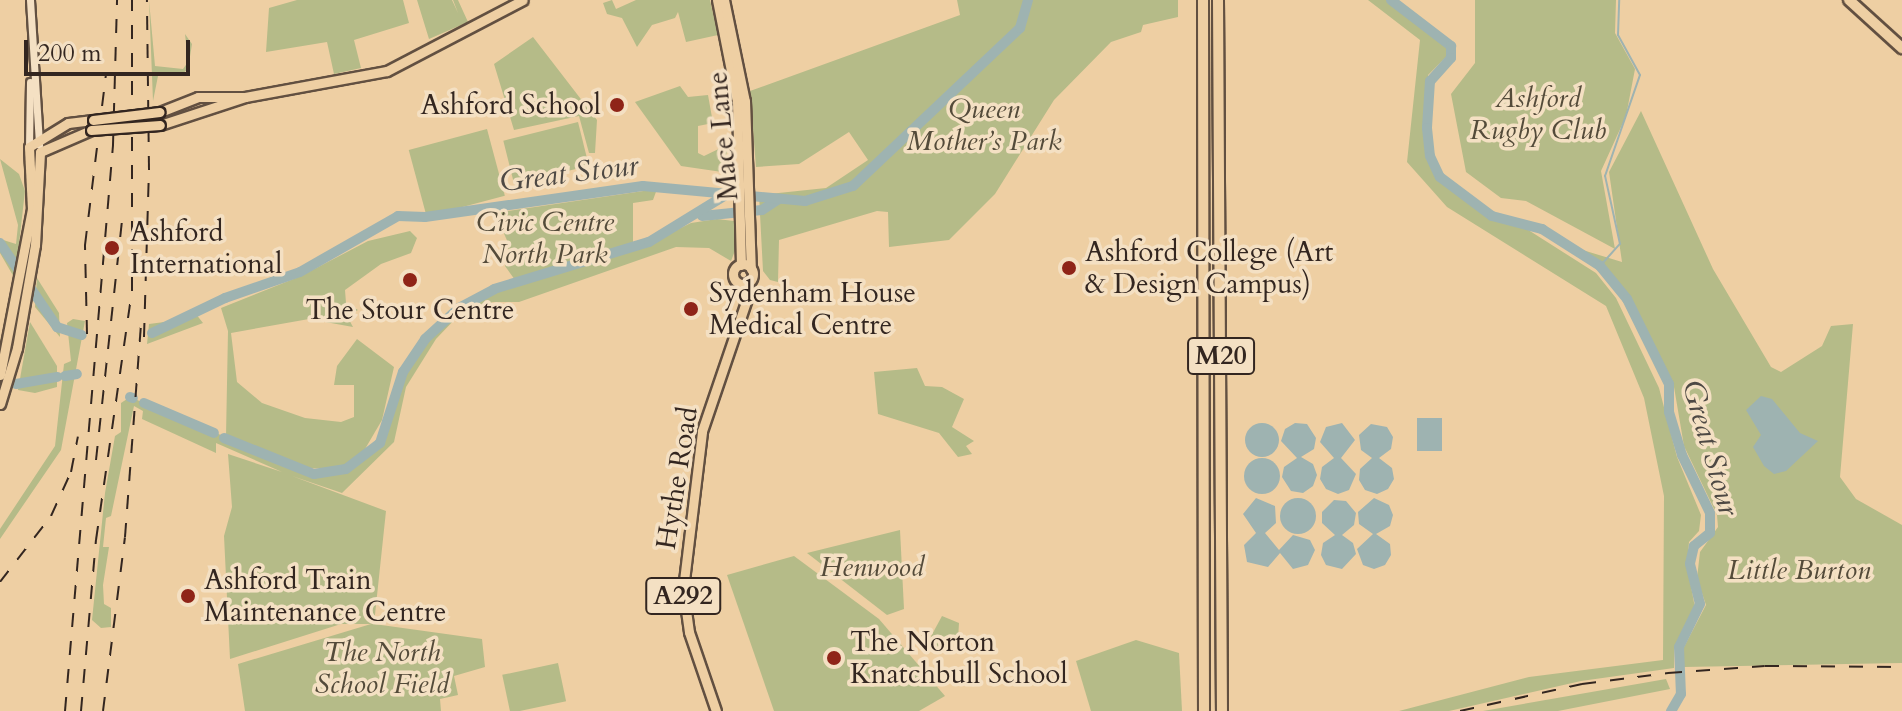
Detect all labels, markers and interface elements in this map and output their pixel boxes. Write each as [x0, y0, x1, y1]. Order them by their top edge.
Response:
scale bar [28, 24, 194, 74]
text: 200 m [38, 37, 102, 70]
street label: Mace Lane [701, 70, 745, 202]
park label: Ashford Rugby Club [1470, 81, 1606, 147]
place label: Ashford School [420, 88, 601, 122]
park label: Queen Mother’s Park [906, 92, 1062, 158]
marker: Ashford School [608, 96, 626, 114]
water label: Great Stour [498, 148, 640, 200]
park label: Civic Centre North Park [476, 205, 614, 271]
place label: Ashford International [130, 215, 282, 281]
place label: Ashford College (Art & Design Campus) [1085, 235, 1333, 301]
marker: Ashford International [101, 237, 123, 259]
marker: Ashford College (Art & Design Campus) [1060, 259, 1078, 277]
marker: The Stour Centre [401, 271, 419, 289]
place label: Sydenham House Medical Centre [709, 276, 916, 342]
place label: The Stour Centre [305, 293, 515, 327]
marker: Sydenham House Medical Centre [680, 298, 702, 320]
road number: M20 [1187, 334, 1255, 378]
water label: Great Stour [1674, 376, 1746, 520]
street label: Hythe Road [649, 404, 705, 552]
park label: Henwood [820, 550, 924, 584]
park label: Little Burton [1727, 553, 1871, 587]
place label: Ashford Train Maintenance Centre [204, 563, 447, 629]
road number: A292 [645, 574, 721, 618]
marker: Ashford Train Maintenance Centre [179, 587, 197, 605]
place label: The Norton Knatchbull School [850, 625, 1068, 691]
park label: The North School Field [315, 635, 449, 701]
marker: The Norton Knatchbull School [825, 649, 843, 667]

